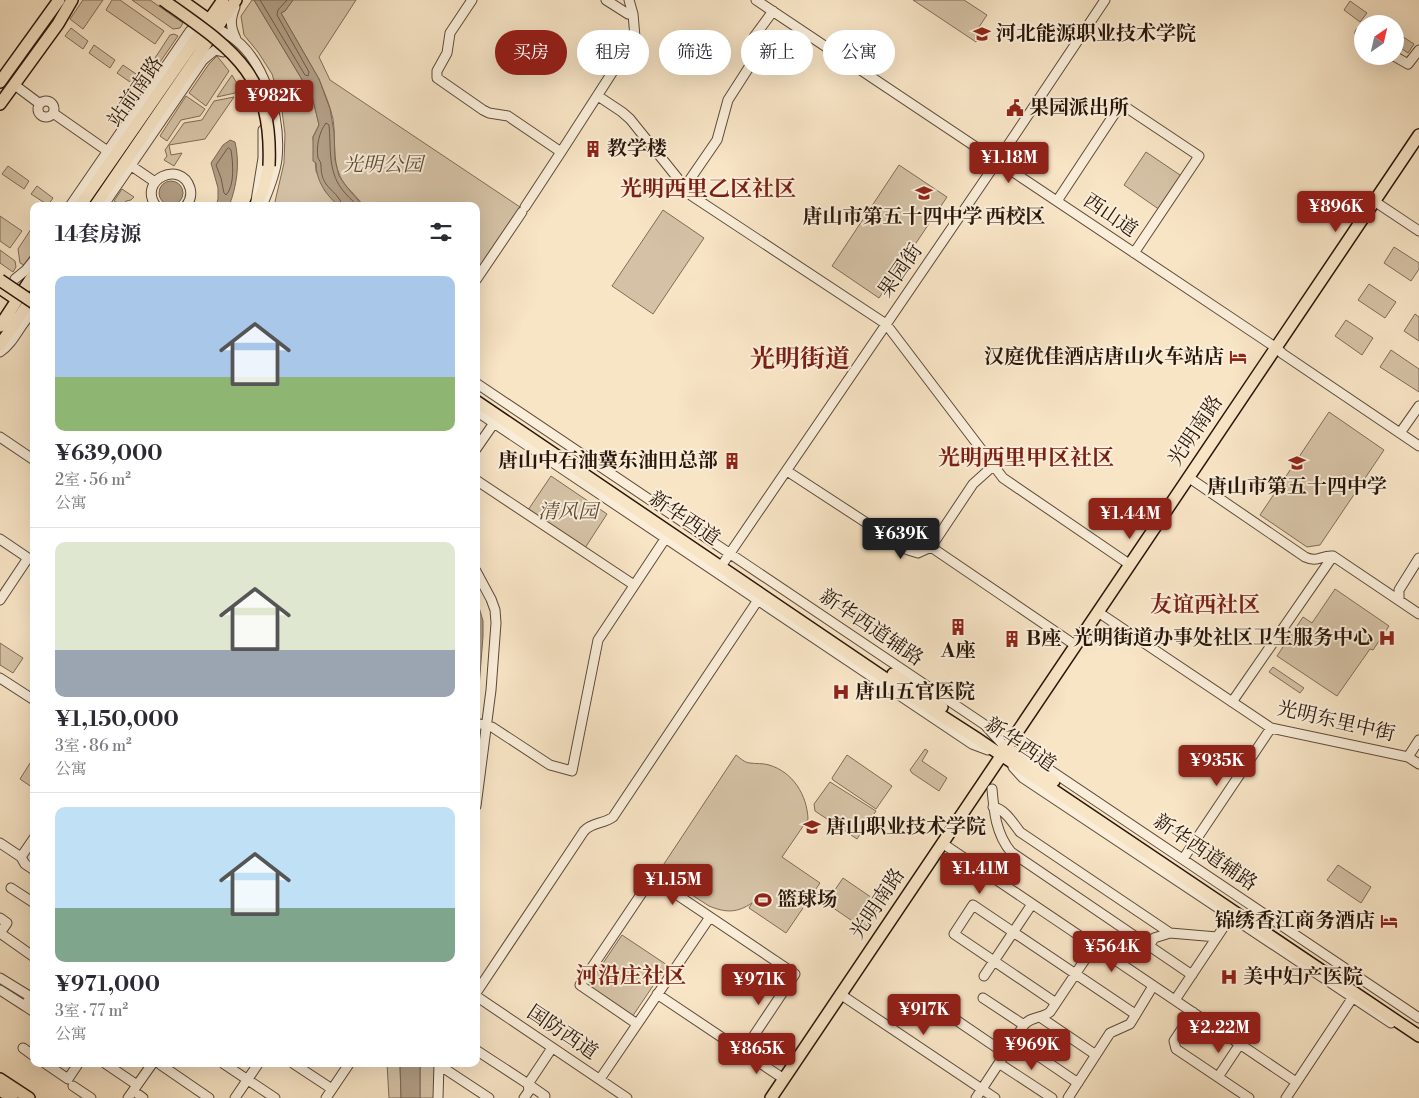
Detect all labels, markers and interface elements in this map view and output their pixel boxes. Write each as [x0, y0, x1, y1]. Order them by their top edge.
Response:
north arrow [1354, 15, 1404, 65]
map controls [1354, 15, 1404, 65]
place label: 河北能源职业技术学院 [996, 22, 1196, 47]
school or university icon: 河北能源职业技术学院 [972, 24, 992, 44]
chip: 买房 [495, 30, 567, 75]
chip: 租房 [577, 30, 649, 75]
chip: 筛选 [659, 30, 731, 75]
chip: 新上 [741, 30, 813, 75]
chip: 公寓 [823, 30, 895, 75]
street label: 站前南路 [103, 52, 169, 132]
pin: ¥982K [239, 80, 309, 122]
text: ¥982K [246, 86, 302, 106]
place label: 果园派出所 [1029, 96, 1129, 121]
public building icon: 果园派出所 [1005, 98, 1025, 118]
place label: 教学楼 [607, 137, 667, 162]
building icon: 教学楼 [583, 139, 603, 159]
pin: ¥1.18M [968, 142, 1050, 184]
text: ¥1.18M [980, 148, 1038, 168]
park label: 光明公园 [343, 153, 426, 178]
district label: 光明西里乙区社区 [620, 176, 796, 203]
school or university icon: 唐山市第五十四中学 西校区 [914, 183, 934, 203]
street label: 西山道 [1078, 189, 1142, 243]
pin: ¥896K [1301, 190, 1371, 233]
text: ¥896K [1308, 197, 1364, 217]
place label: 唐山市第五十四中学 西校区 [802, 205, 1046, 230]
icon: filters [427, 218, 455, 246]
text: 14套房源 [55, 222, 141, 248]
street label: 果园街 [874, 239, 928, 303]
icon: home [210, 309, 300, 399]
district label: 光明街道 [750, 344, 850, 375]
place label: 汉庭优佳酒店唐山火车站店 [984, 345, 1224, 370]
hotel icon: 汉庭优佳酒店唐山火车站店 [1228, 347, 1248, 367]
street label: 光明南路 [1163, 391, 1229, 471]
text: ¥639,000 [55, 441, 162, 467]
district label: 光明西里甲区社区 [938, 445, 1114, 472]
place label: 唐山中石油冀东油田总部 [498, 449, 718, 474]
building icon: 唐山中石油冀东油田总部 [722, 451, 742, 471]
school or university icon: 唐山市第五十四中学 [1287, 453, 1307, 473]
text: 2室 · 56 m² [55, 470, 131, 490]
place label: 唐山市第五十四中学 [1207, 475, 1387, 500]
street label: 新华西道 [644, 486, 724, 552]
text: 公寓 [55, 493, 87, 513]
pin: ¥1.44M [1089, 498, 1171, 540]
park label: 清风园 [538, 500, 601, 525]
text: ¥1.44M [1100, 504, 1160, 524]
pin: ¥639K [866, 518, 936, 560]
text: ¥639K [873, 524, 929, 544]
icon: home [210, 574, 300, 664]
street label: 新华西道辅路 [814, 584, 928, 672]
district label: 友谊西社区 [1150, 592, 1260, 619]
building icon: A座 [948, 617, 968, 637]
place label: 光明街道办事处社区卫生服务中心 [1073, 626, 1373, 651]
place label: B座 [1026, 627, 1061, 652]
hospital icon: 光明街道办事处社区卫生服务中心 [1377, 628, 1397, 648]
building icon: B座 [1002, 629, 1022, 649]
place label: A座 [940, 639, 975, 664]
place label: 唐山五官医院 [855, 680, 975, 705]
hospital icon: 唐山五官医院 [831, 682, 851, 702]
street label: 光明东里中街 [1275, 696, 1397, 748]
text: ¥1,150,000 [55, 707, 179, 733]
street label: 新华西道 [980, 712, 1060, 778]
text: 3室 · 86 m² [55, 736, 132, 756]
pin: ¥935K [1182, 744, 1252, 787]
text: ¥935K [1190, 751, 1244, 771]
text: 公寓 [55, 759, 87, 779]
street label: 新华西道辅路 [1148, 809, 1262, 897]
place label: 唐山职业技术学院 [826, 815, 986, 840]
school or university icon: 唐山职业技术学院 [802, 817, 822, 837]
icon: home [210, 839, 300, 929]
pin: ¥1.41M [939, 852, 1021, 895]
text: ¥1.41M [951, 859, 1009, 879]
pin: ¥1.15M [632, 864, 714, 906]
street label: 光明南路 [845, 864, 911, 944]
text: ¥1.15M [644, 870, 702, 890]
place label: 篮球场 [777, 888, 837, 913]
sports icon: 篮球场 [753, 890, 773, 910]
place label: 锦绣香江商务酒店 [1215, 909, 1375, 934]
hotel icon: 锦绣香江商务酒店 [1379, 911, 1399, 931]
pin: ¥564K [1077, 930, 1147, 973]
text: ¥564K [1084, 937, 1140, 957]
district label: 河沿庄社区 [576, 963, 686, 990]
pin: ¥971K [724, 964, 794, 1006]
place label: 美中妇产医院 [1243, 965, 1363, 990]
hospital icon: 美中妇产医院 [1219, 967, 1239, 987]
text: ¥971K [733, 970, 785, 990]
text: ¥971,000 [55, 972, 160, 998]
pin: ¥917K [889, 994, 959, 1036]
street label: 国防西道 [522, 1000, 602, 1066]
text: ¥917K [899, 1000, 949, 1020]
text: 3室 · 77 m² [55, 1001, 128, 1021]
pin: ¥2.22M [1178, 1012, 1260, 1054]
text: ¥2.22M [1188, 1018, 1250, 1038]
text: 公寓 [55, 1024, 87, 1044]
pin: ¥969K [997, 1028, 1067, 1071]
pin: ¥865K [722, 1032, 792, 1075]
text: ¥969K [1004, 1035, 1060, 1055]
text: ¥865K [729, 1039, 785, 1059]

